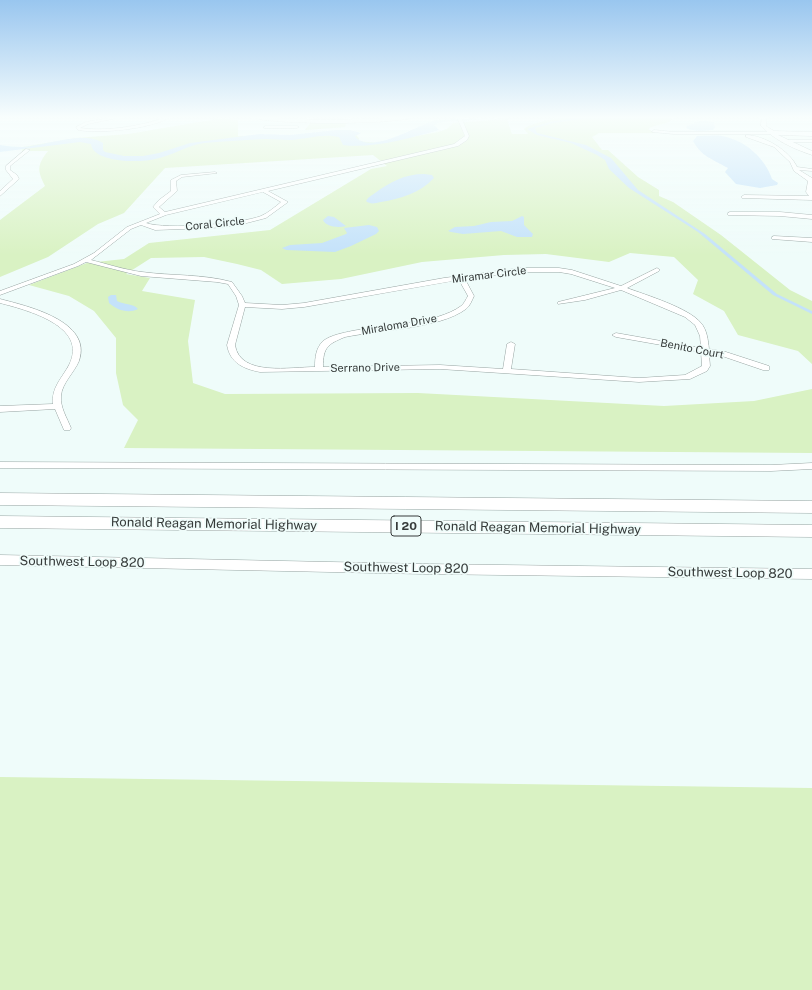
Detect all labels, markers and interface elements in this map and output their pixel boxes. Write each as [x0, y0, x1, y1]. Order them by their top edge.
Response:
street label: Coral Circle [185, 214, 245, 234]
street label: Miramar Circle [451, 264, 527, 286]
street label: Miraloma Drive [360, 312, 438, 338]
street label: Benito Court [659, 336, 725, 362]
street label: Serrano Drive [330, 361, 400, 375]
street label: Ronald Reagan Memorial Highway [111, 514, 317, 534]
road number: I 20 [391, 516, 421, 536]
street label: Ronald Reagan Memorial Highway [435, 518, 641, 538]
street label: Southwest Loop 820 [19, 553, 145, 571]
street label: Southwest Loop 820 [343, 559, 469, 577]
street label: Southwest Loop 820 [667, 564, 793, 582]

